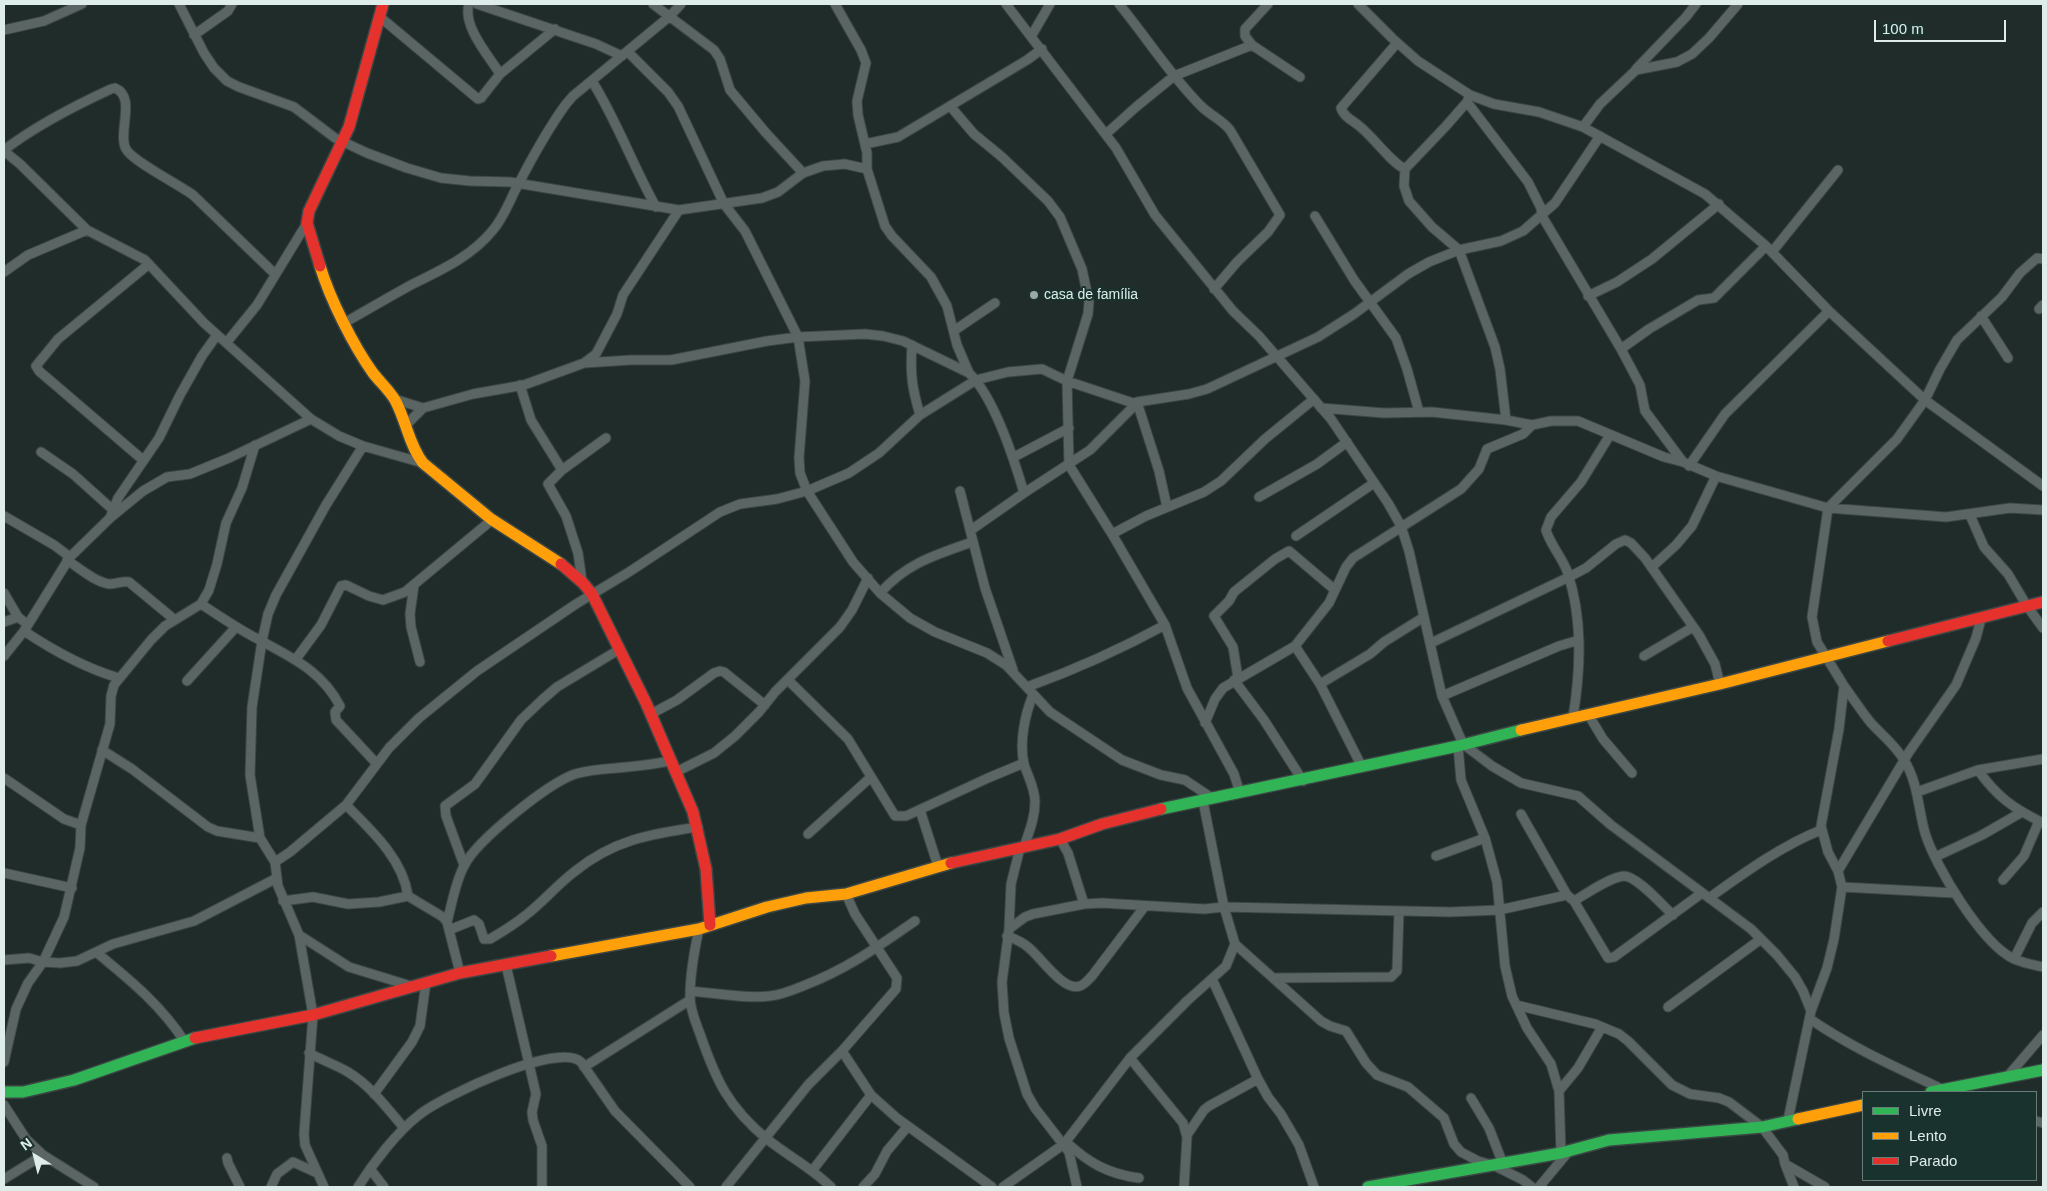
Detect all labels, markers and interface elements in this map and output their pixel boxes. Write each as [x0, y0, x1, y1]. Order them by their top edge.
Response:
scale bar [1877, 10, 2010, 42]
text: 100 m [1882, 20, 1924, 37]
place label: casa de família [1044, 287, 1138, 303]
marker: casa de família [1028, 289, 1040, 301]
legend [1862, 1091, 2037, 1181]
text: Livre [1909, 1102, 1942, 1119]
text: Lento [1909, 1127, 1947, 1144]
north arrow [10, 1131, 60, 1181]
text: N [17, 1134, 35, 1153]
text: Parado [1909, 1152, 1957, 1169]

